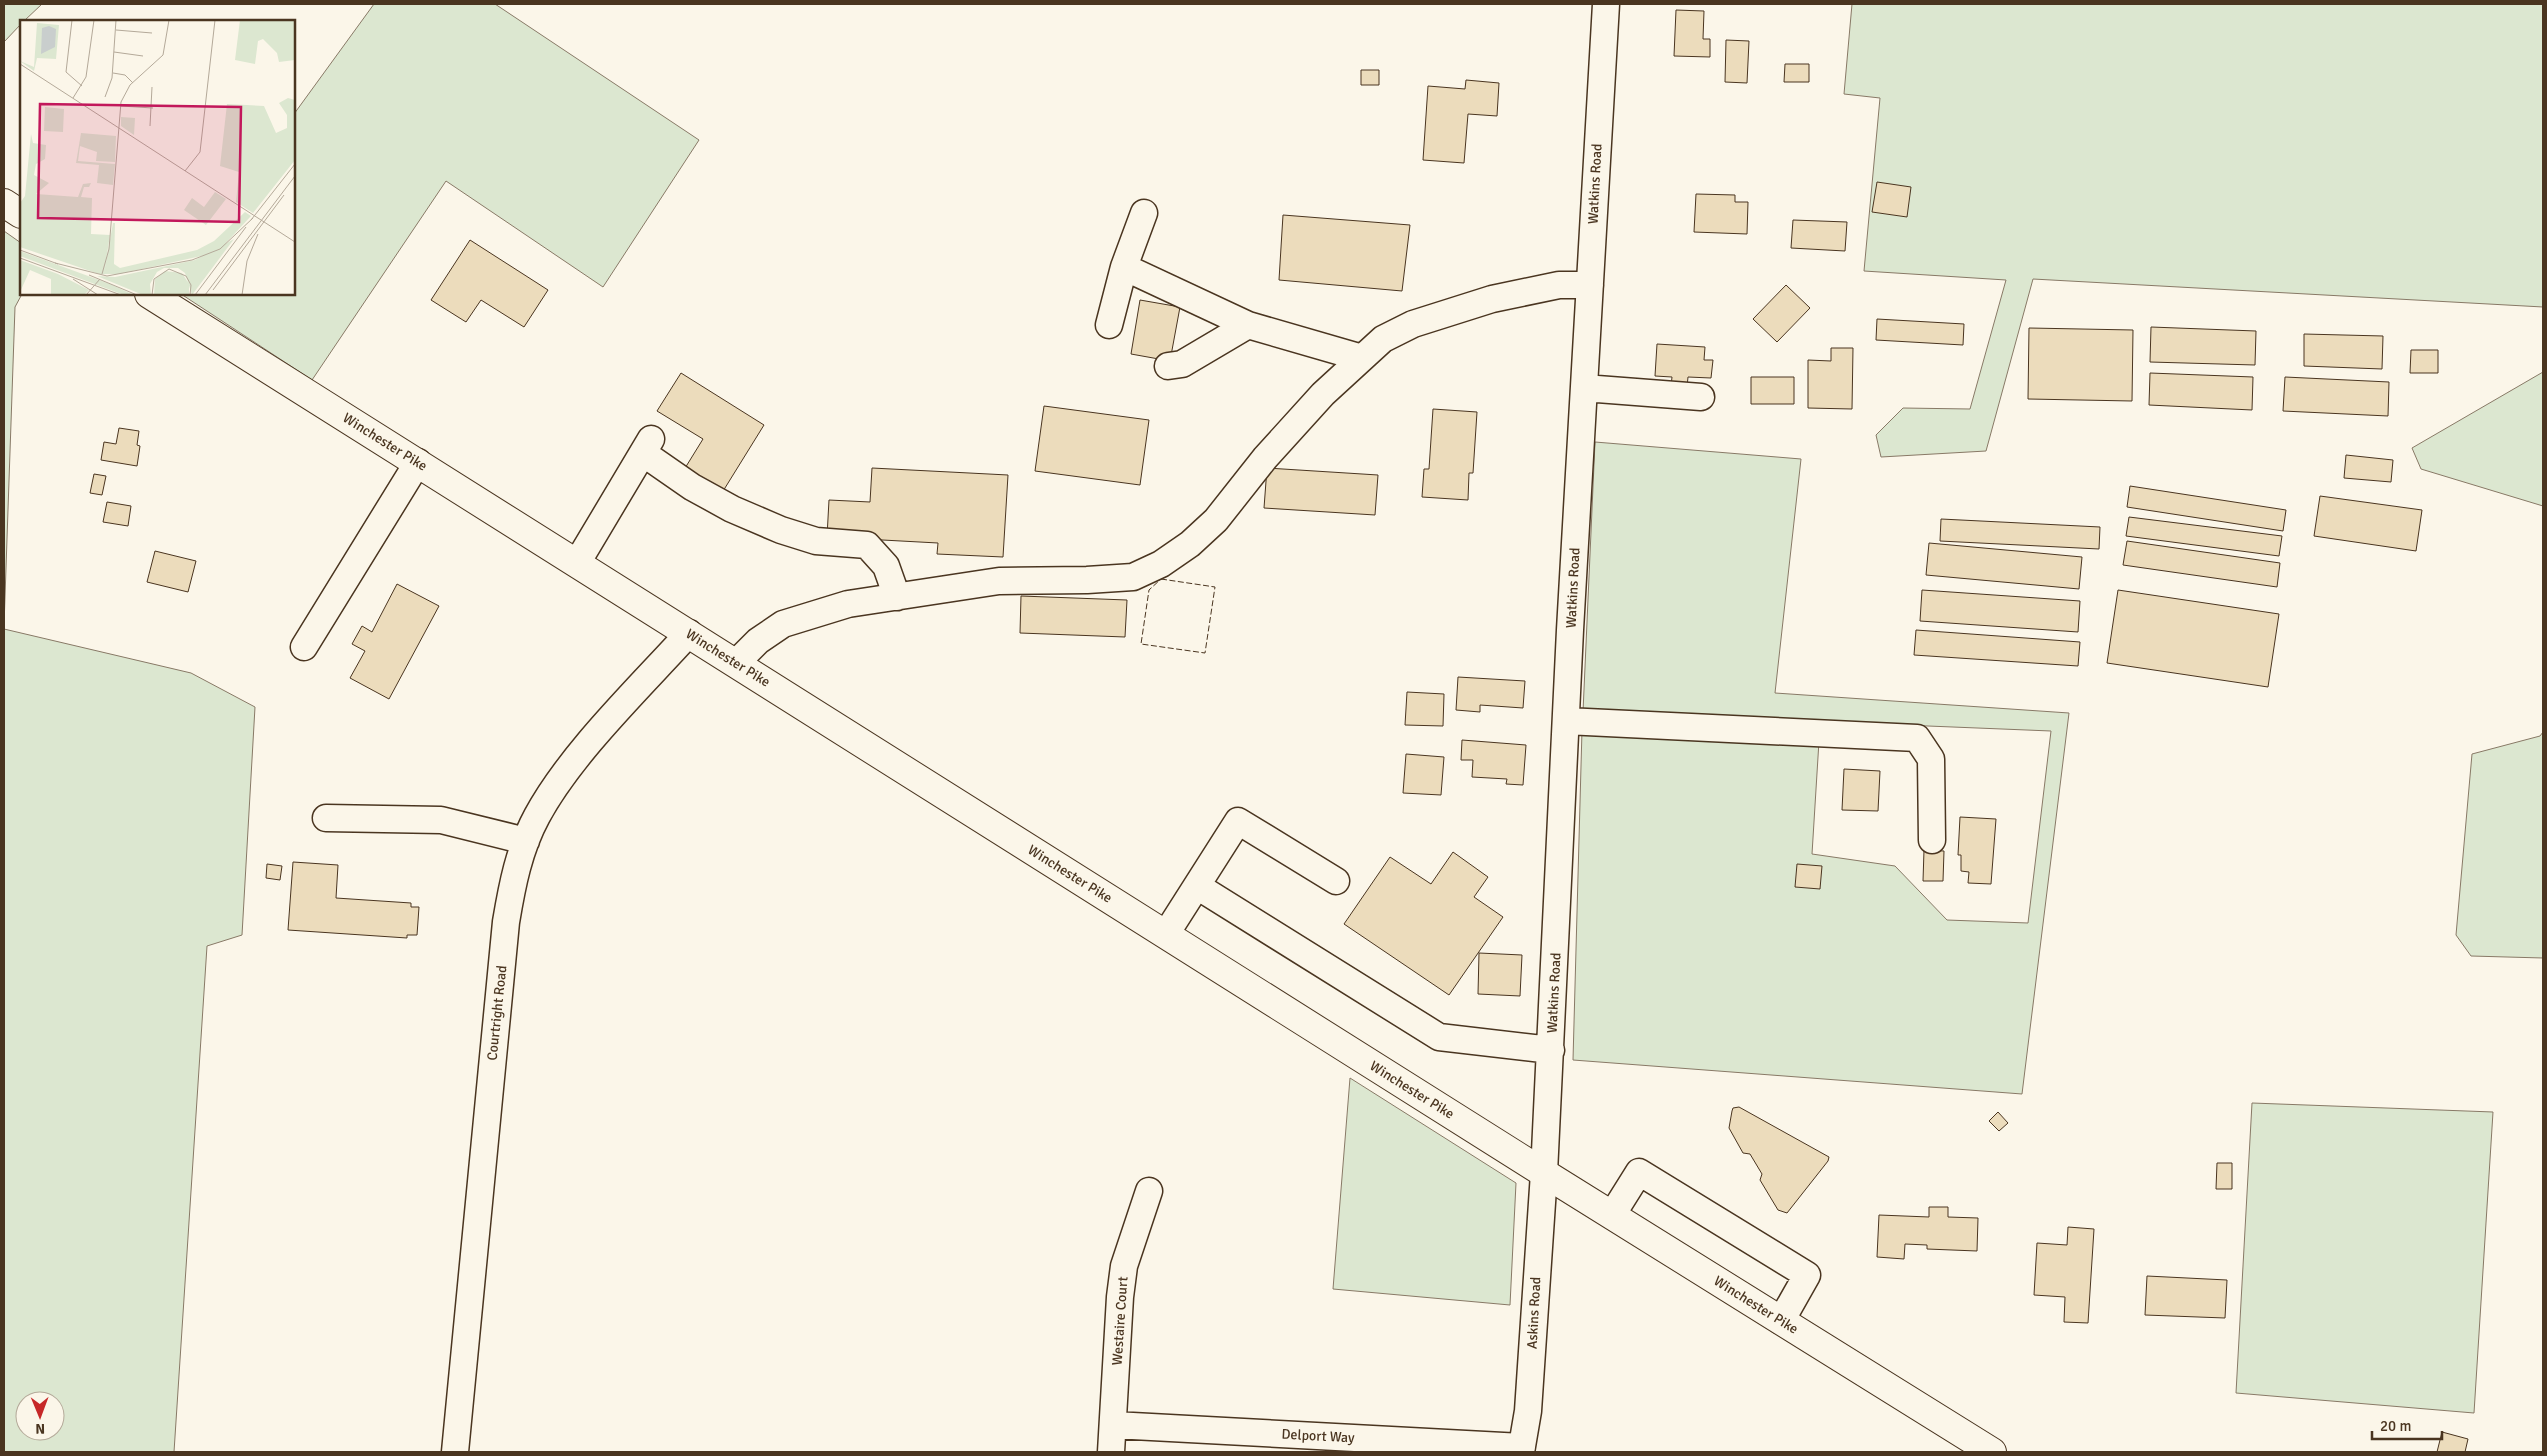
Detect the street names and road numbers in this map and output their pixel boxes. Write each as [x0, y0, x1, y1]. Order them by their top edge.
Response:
street label: Watkins Road [1584, 143, 1606, 225]
street label: Winchester Pike [340, 409, 430, 475]
street label: Watkins Road [1562, 547, 1584, 629]
street label: Winchester Pike [683, 625, 773, 691]
street label: Winchester Pike [1025, 841, 1115, 907]
street label: Watkins Road [1543, 952, 1565, 1034]
street label: Courtright Road [484, 964, 510, 1062]
street label: Winchester Pike [1367, 1057, 1457, 1123]
street label: Winchester Pike [1711, 1272, 1801, 1338]
street label: Westaire Court [1108, 1276, 1132, 1366]
street label: Askins Road [1524, 1276, 1544, 1350]
street label: Delport Way [1281, 1426, 1355, 1446]

